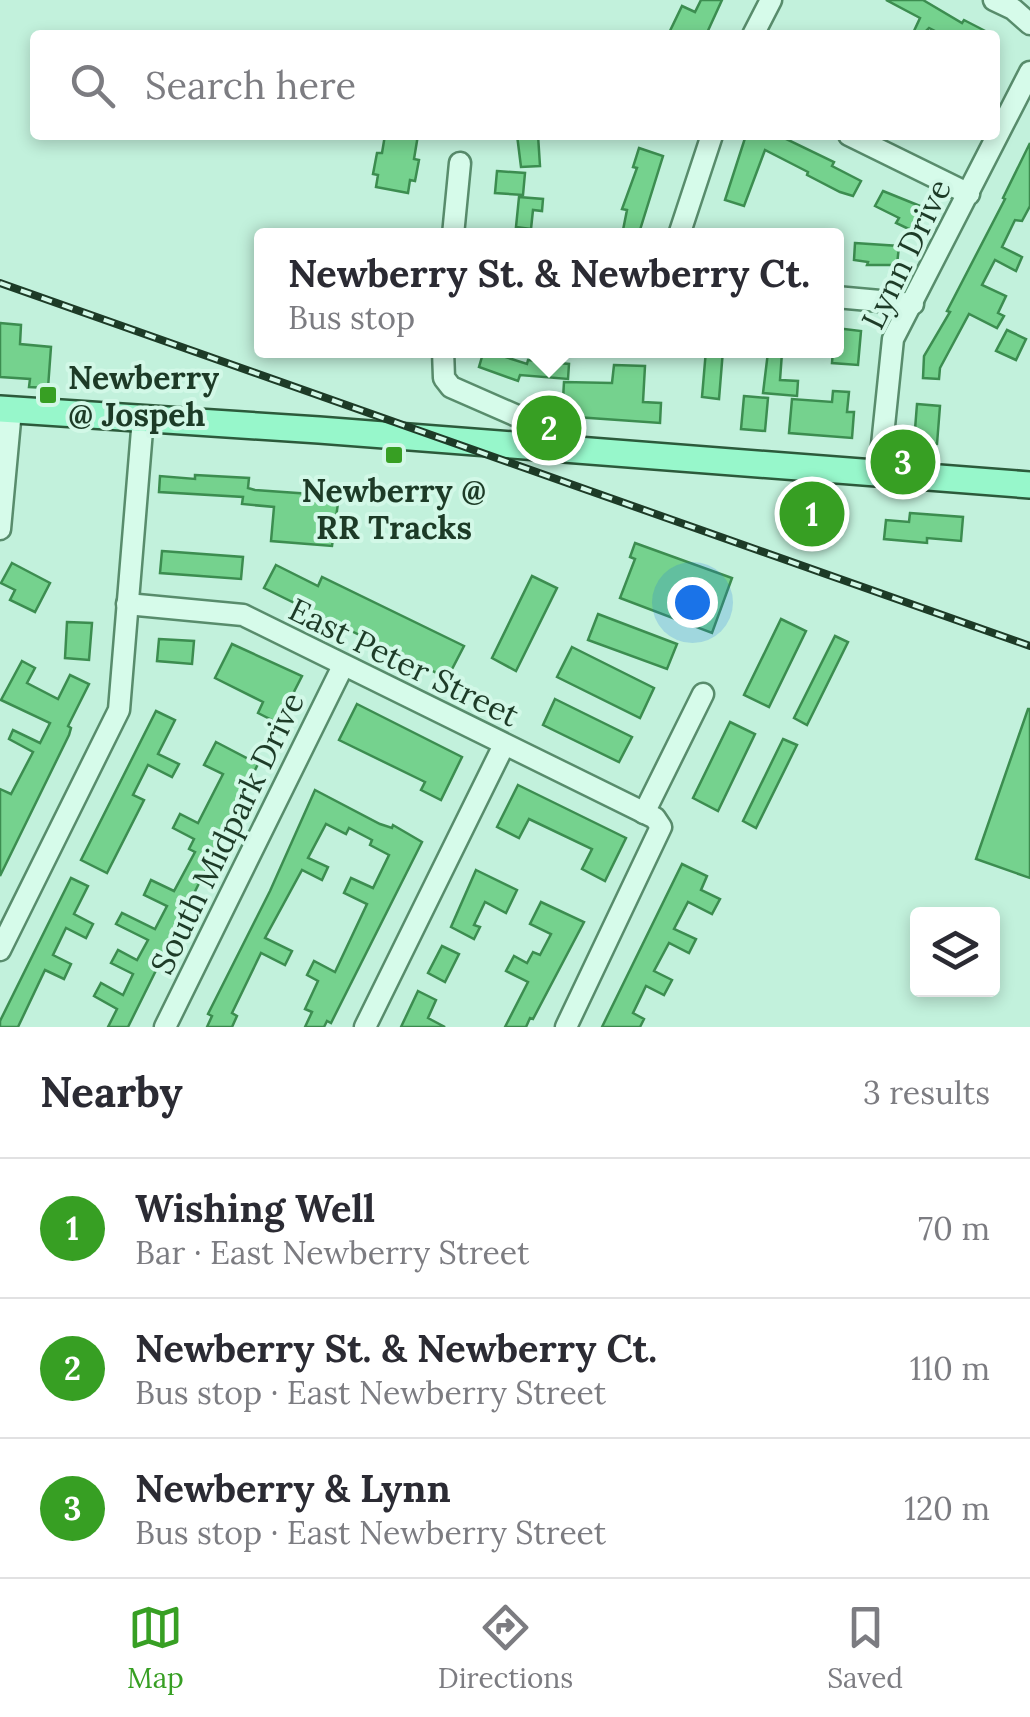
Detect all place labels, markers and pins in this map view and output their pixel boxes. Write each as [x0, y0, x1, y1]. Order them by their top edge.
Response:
place label: Newberry @ Jospeh [68, 357, 220, 435]
marker: Newberry @ Jospeh [37, 384, 59, 406]
pin: 2 [516, 390, 582, 466]
pin: 3 [870, 424, 936, 500]
marker: Newberry @ RR Tracks [383, 444, 405, 466]
place label: Newberry @ RR Tracks [302, 470, 486, 548]
pin: 1 [780, 476, 844, 552]

